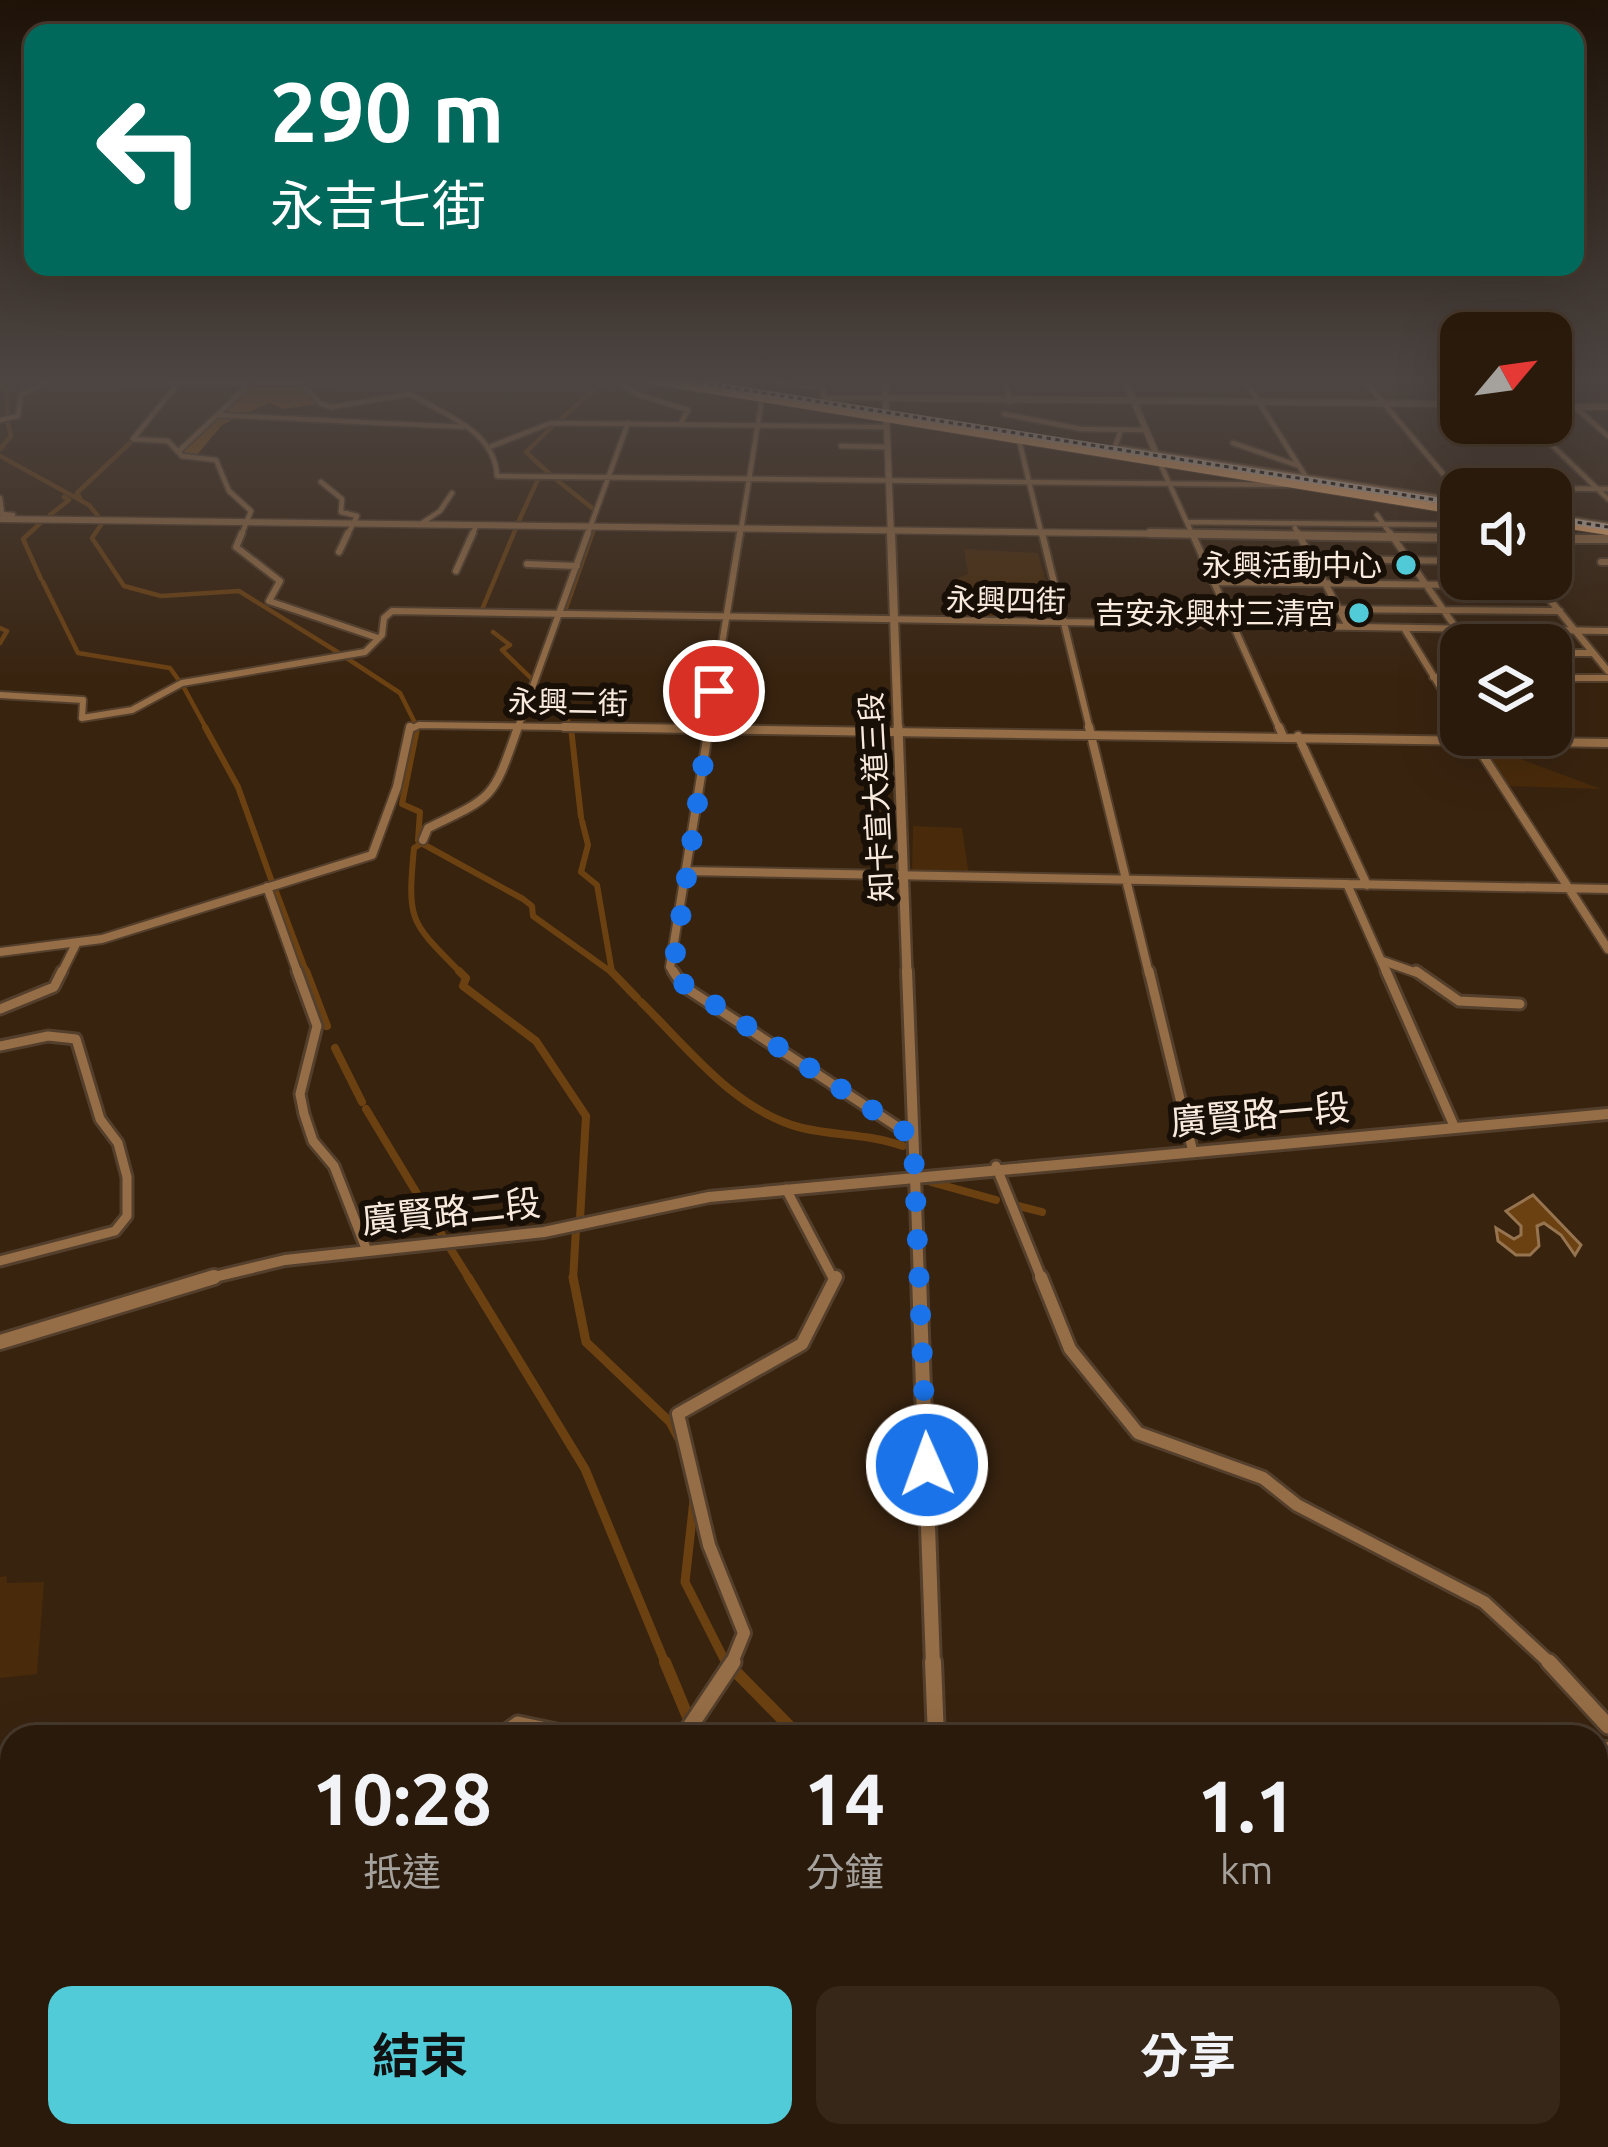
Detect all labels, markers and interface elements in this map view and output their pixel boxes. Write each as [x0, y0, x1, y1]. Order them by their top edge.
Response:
text: 290 m [270, 64, 504, 158]
icon: left [72, 72, 228, 228]
text: 永吉七街 [270, 175, 486, 235]
north arrow [1440, 312, 1572, 444]
map controls [1440, 312, 1572, 756]
button: sound [1440, 468, 1572, 600]
place label: 永興活動中心 [1202, 548, 1382, 582]
marker: 永興活動中心 [1393, 552, 1419, 578]
street label: 永興四街 [946, 582, 1066, 618]
place label: 吉安永興村三清宮 [1095, 596, 1335, 630]
marker: 吉安永興村三清宮 [1346, 600, 1372, 626]
button: layers [1440, 624, 1572, 756]
pin [663, 640, 765, 742]
icon: arrive [681, 658, 747, 724]
street label: 永興二街 [508, 684, 628, 720]
street label: 知卡宣大道三段 [854, 691, 898, 903]
street label: 廣賢路一段 [1169, 1086, 1351, 1142]
street label: 廣賢路二段 [359, 1181, 543, 1241]
position arrow [864, 1402, 990, 1528]
text: 10:28 [312, 1758, 492, 1839]
text: 14 [804, 1758, 885, 1839]
text: 1.1 [1197, 1765, 1296, 1846]
text: km [1220, 1848, 1273, 1891]
text: 抵達 [363, 1850, 441, 1893]
text: 分鐘 [806, 1850, 884, 1893]
button: 結束 [48, 1986, 792, 2124]
button: 分享 [816, 1986, 1560, 2124]

